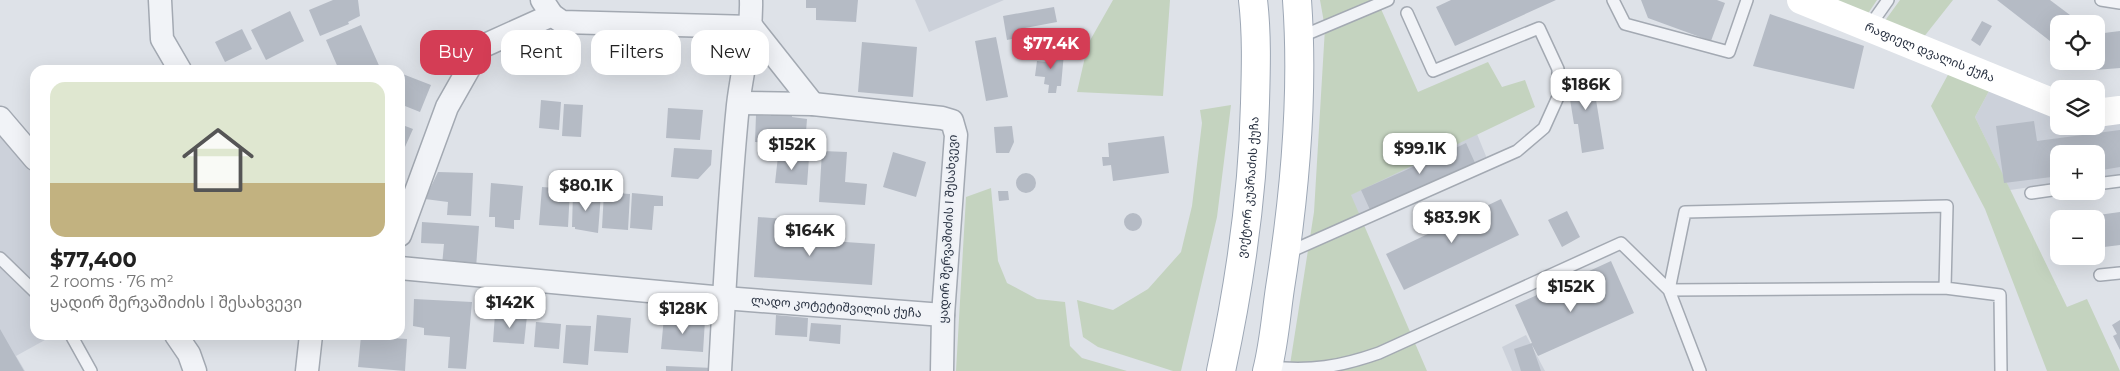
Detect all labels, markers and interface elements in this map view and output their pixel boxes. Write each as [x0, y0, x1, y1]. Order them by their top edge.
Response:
map controls [2050, 15, 2105, 265]
button: locate [2050, 15, 2105, 70]
street label: რაფიელ დვალის ქუჩა [1863, 19, 1997, 85]
pin: $77.4K [1010, 28, 1092, 70]
chip: Buy [420, 30, 491, 75]
chip: Rent [501, 30, 581, 75]
chip: Filters [591, 30, 681, 75]
chip: New [691, 30, 769, 75]
text: $77.4K [1023, 34, 1079, 53]
pin: $186K [1551, 68, 1621, 111]
text: $186K [1562, 75, 1610, 94]
button: layers [2050, 80, 2105, 135]
icon: home [173, 115, 263, 205]
street label: ვიქტორ კუპრაძის ქუჩა [1234, 116, 1262, 259]
pin: $152K [757, 128, 827, 171]
pin: $99.1K [1379, 132, 1461, 175]
street label: ყადირ შერვაშიძის I შესახვევი [935, 134, 961, 324]
text: $152K [768, 135, 816, 154]
text: $99.1K [1394, 139, 1446, 158]
button: + [2050, 145, 2105, 200]
pin: $80.1K [545, 170, 627, 212]
text: $80.1K [559, 176, 613, 195]
pin: $83.9K [1411, 202, 1493, 244]
text: $83.9K [1424, 208, 1480, 227]
button: − [2050, 210, 2105, 265]
pin: $164K [775, 214, 845, 257]
text: $164K [785, 221, 835, 240]
text: $77,400 [50, 247, 137, 272]
pin: $152K [1536, 270, 1606, 313]
text: 2 rooms · 76 m² [50, 272, 174, 291]
text: $152K [1547, 277, 1595, 296]
pin: $142K [475, 286, 545, 329]
pin: $128K [648, 292, 718, 335]
street label: ლადო კოტეტიშვილის ქუჩა [750, 292, 922, 320]
text: ყადირ შერვაშიძის I შესახვევი [50, 293, 302, 312]
text: $142K [486, 293, 534, 312]
text: $128K [659, 299, 707, 318]

